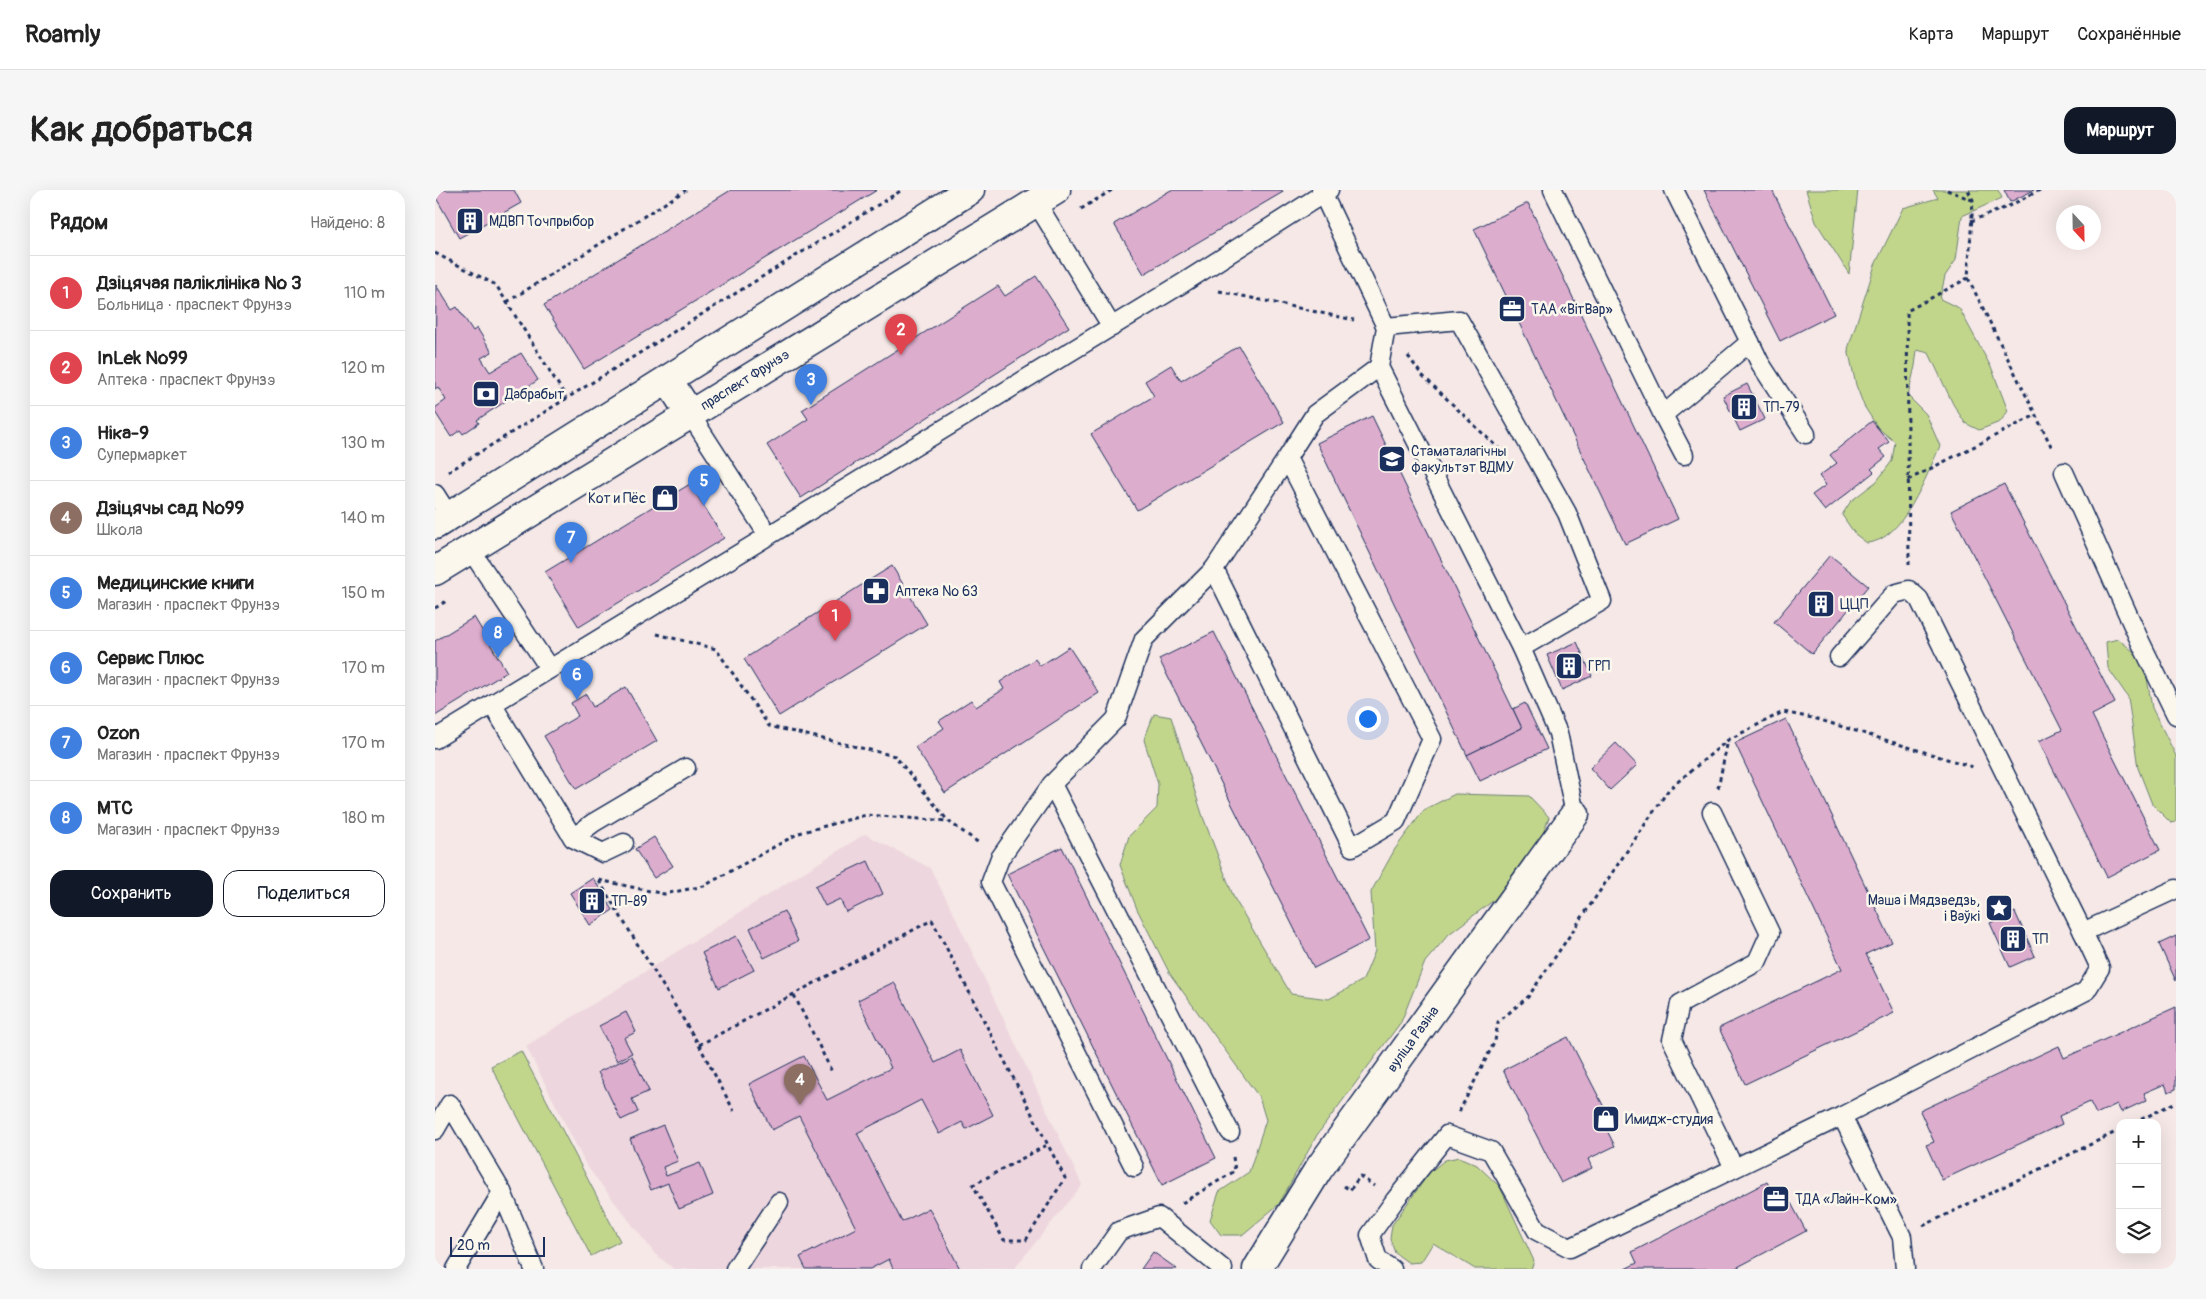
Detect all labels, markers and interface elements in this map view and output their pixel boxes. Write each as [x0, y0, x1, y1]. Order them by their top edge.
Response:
text: Roamly [25, 20, 100, 49]
text: Карта [1909, 23, 1953, 46]
text: Маршрут [1981, 23, 2049, 46]
text: Сохранённые [2077, 23, 2181, 46]
button: Маршрут [2064, 107, 2176, 154]
text: Как добраться [30, 108, 253, 152]
north arrow [2056, 205, 2101, 250]
building icon: МДВП Точпрыбор [455, 206, 485, 236]
text: Рядом [50, 209, 108, 236]
text: Найдено: 8 [310, 213, 385, 233]
place label: МДВП Точпрыбор [489, 213, 594, 230]
text: Дзіцячая паліклініка № 3 [97, 271, 302, 295]
text: 1 [63, 283, 69, 303]
text: 110 m [344, 283, 385, 303]
office icon: ТАА «ВітВар» [1497, 294, 1527, 324]
text: Больница · праспект Фрунзэ [97, 295, 292, 315]
place label: ТАА «ВітВар» [1531, 301, 1613, 318]
pin: 2 [885, 314, 917, 355]
text: InLek №99 [97, 346, 188, 370]
street label: праспект Фрунзэ [697, 346, 793, 414]
text: 2 [62, 358, 70, 378]
text: 120 m [341, 358, 385, 378]
pin: 3 [795, 364, 827, 405]
text: Аптека · праспект Фрунзэ [97, 370, 276, 390]
bank icon: Дабрабыт [471, 379, 501, 409]
place label: Дабрабыт [504, 386, 564, 403]
building icon: ТП-79 [1729, 392, 1759, 422]
place label: ТП-79 [1763, 399, 1800, 416]
text: Ніка-9 [97, 421, 149, 445]
text: 3 [62, 433, 70, 453]
text: 130 m [341, 433, 385, 453]
place label: Стаматалагічны факультэт ВДМУ [1411, 443, 1514, 476]
school or university icon: Стаматалагічны факультэт ВДМУ [1377, 444, 1407, 474]
text: Супермаркет [97, 445, 187, 465]
pin: 5 [688, 465, 720, 506]
shop icon: Кот и Пёс [650, 483, 680, 513]
place label: Кот и Пёс [588, 490, 646, 507]
text: Дзіцячы сад №99 [97, 496, 244, 520]
text: 4 [61, 508, 71, 528]
text: 140 m [341, 508, 385, 528]
text: Школа [97, 520, 143, 540]
pin: 7 [555, 522, 587, 563]
text: Медицинские книги [97, 571, 254, 595]
pharmacy icon: Аптека № 63 [861, 576, 891, 606]
text: 5 [62, 583, 70, 603]
text: 150 m [341, 583, 385, 603]
place label: Аптека № 63 [895, 583, 978, 600]
building icon: ЦЦП [1806, 589, 1836, 619]
text: Магазин · праспект Фрунзэ [97, 595, 280, 615]
place label: ЦЦП [1840, 596, 1868, 613]
pin: 1 [819, 600, 851, 641]
pin: 8 [482, 617, 514, 658]
text: Сервис Плюс [97, 646, 204, 670]
building icon: ГРП [1554, 651, 1584, 681]
text: 6 [61, 658, 71, 678]
text: 170 m [342, 658, 385, 678]
place label: ГРП [1588, 658, 1610, 675]
pin: 6 [561, 659, 593, 700]
text: Магазин · праспект Фрунзэ [97, 670, 280, 690]
your location [1355, 706, 1381, 732]
text: Ozon [97, 721, 140, 745]
text: 7 [62, 733, 70, 753]
text: 170 m [342, 733, 385, 753]
text: Магазин · праспект Фрунзэ [97, 745, 280, 765]
text: МТС [97, 796, 133, 820]
text: 8 [62, 808, 70, 828]
text: 180 m [342, 808, 385, 828]
text: Магазин · праспект Фрунзэ [97, 820, 280, 840]
button: Сохранить [50, 870, 213, 917]
button: Поделиться [223, 870, 385, 917]
building icon: ТП-89 [577, 886, 607, 916]
place label: Маша і Мядзведзь, і Ваўкі [1868, 892, 1981, 925]
place label: ТП-89 [611, 893, 647, 910]
place icon: Маша і Мядзведзь, і Ваўкі [1984, 893, 2014, 923]
building icon: ТП [1998, 924, 2028, 954]
place label: ТП [2032, 931, 2048, 948]
street label: вуліца Разіна [1383, 1003, 1443, 1075]
pin: 4 [784, 1064, 816, 1105]
shop icon: Имидж-студия [1591, 1104, 1621, 1134]
place label: Имидж-студия [1625, 1111, 1713, 1128]
map controls [2116, 1119, 2161, 1254]
button: + [2116, 1119, 2161, 1164]
button: − [2116, 1164, 2161, 1209]
office icon: ТДА «Лайн-Ком» [1761, 1184, 1791, 1214]
place label: ТДА «Лайн-Ком» [1795, 1191, 1897, 1208]
button: layers [2116, 1209, 2161, 1254]
scale bar [450, 1234, 545, 1257]
text: 20 m [457, 1237, 490, 1254]

